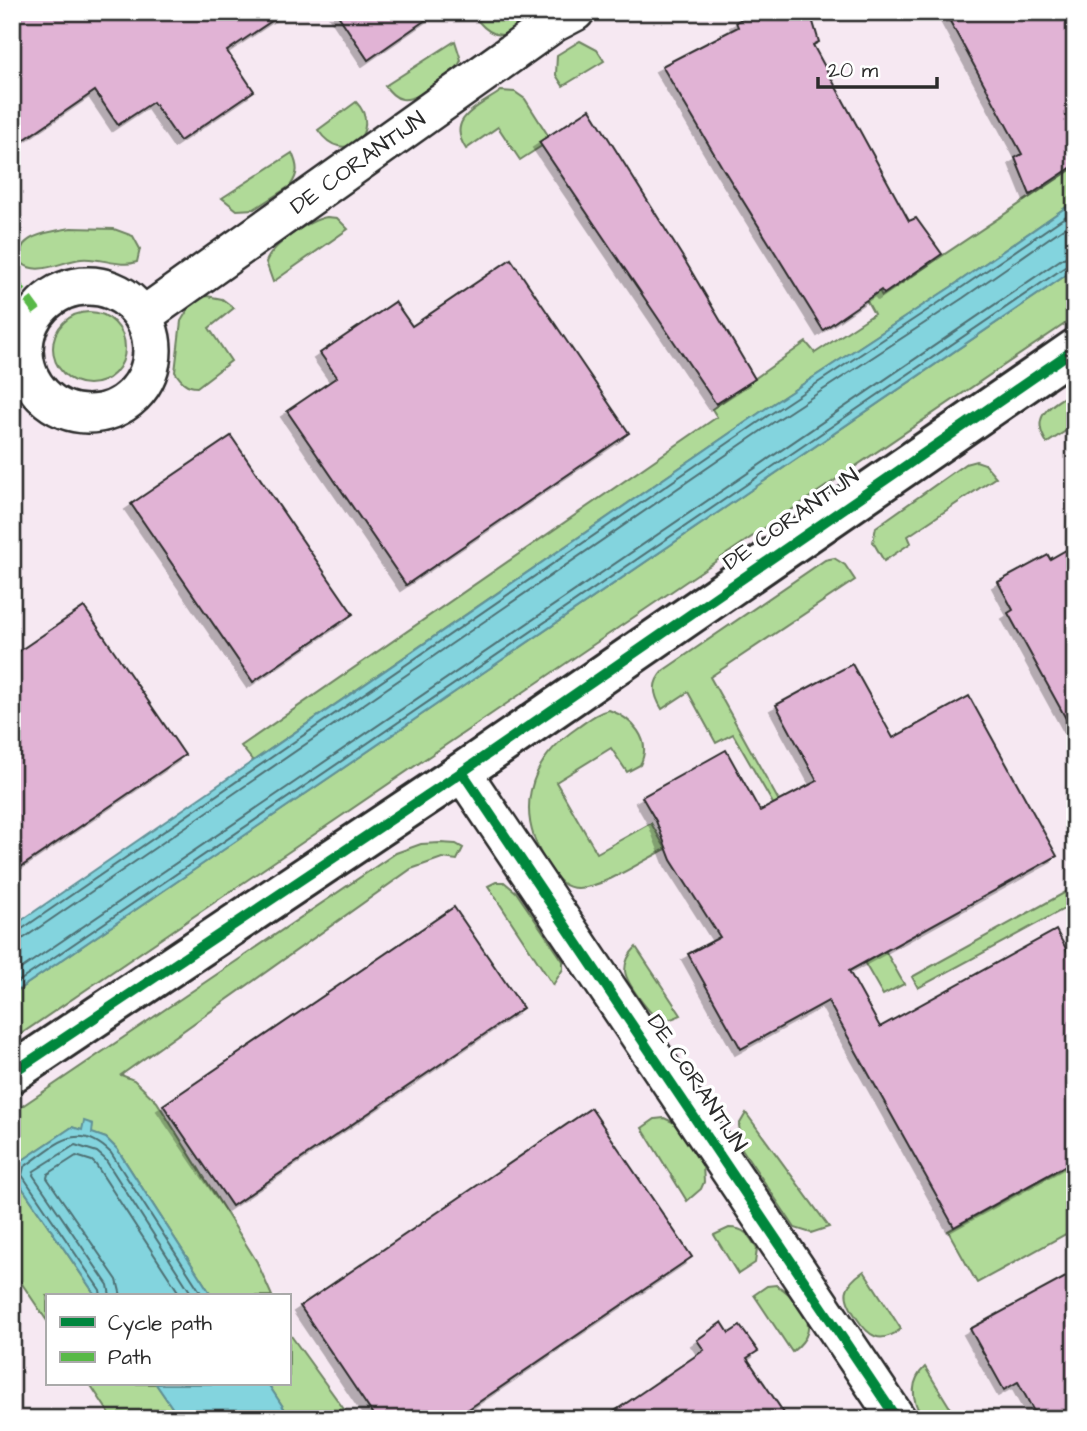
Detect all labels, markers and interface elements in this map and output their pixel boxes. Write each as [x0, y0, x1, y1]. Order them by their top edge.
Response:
scale bar [818, 46, 936, 90]
text: 20 m [828, 56, 879, 85]
street label: DE CORANTIJN [284, 103, 432, 222]
street label: DE CORANTIJN [717, 460, 865, 578]
street label: DE CORANTIJN [639, 1008, 755, 1158]
legend [46, 1294, 290, 1386]
text: Cycle path [108, 1309, 213, 1340]
text: Path [108, 1343, 152, 1372]

